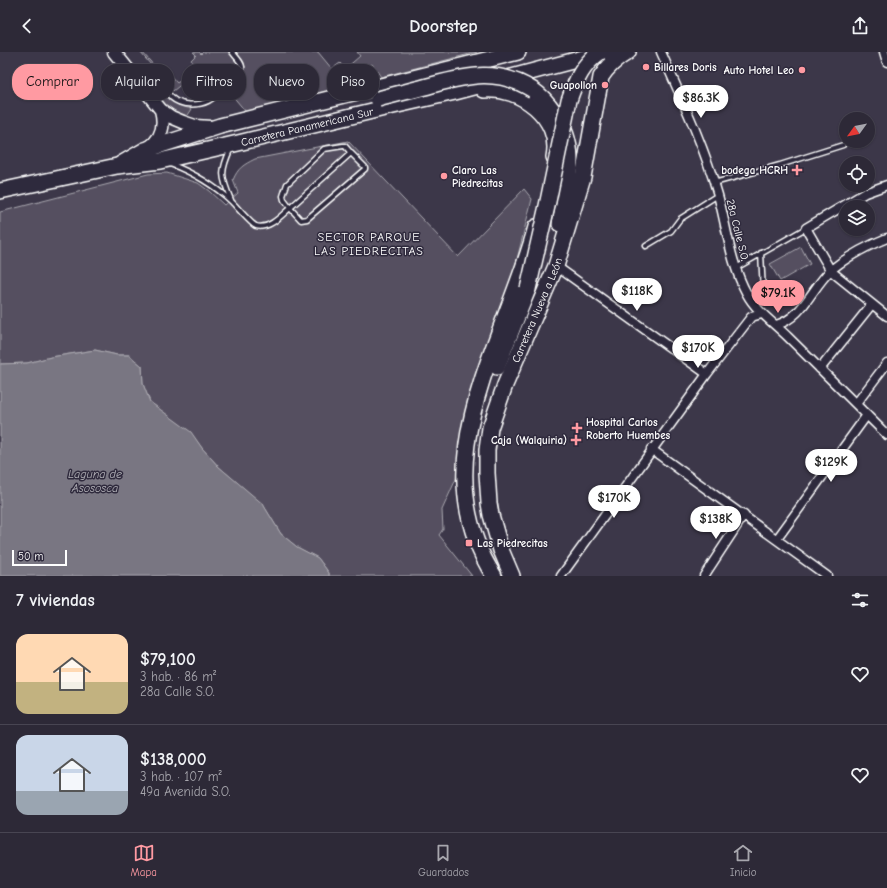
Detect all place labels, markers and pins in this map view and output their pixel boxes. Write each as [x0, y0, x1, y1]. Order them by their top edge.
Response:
place label: Billares Doris [654, 61, 717, 74]
marker: Billares Doris [641, 62, 651, 72]
place label: Auto Hotel Leo [724, 64, 794, 77]
marker: Auto Hotel Leo [797, 65, 807, 75]
place label: Guapollon [550, 79, 597, 92]
marker: Guapollon [600, 80, 610, 90]
pin: $86.3K [668, 85, 734, 119]
place label: Claro Las Piedrecitas [452, 164, 503, 190]
place label: bodega HCRH [721, 164, 788, 177]
marker: bodega HCRH [791, 164, 803, 176]
marker: Claro Las Piedrecitas [439, 171, 449, 181]
pin: $118K [609, 278, 665, 312]
pin: $79.1K [745, 280, 811, 314]
pin: $170K [670, 335, 726, 369]
place label: Hospital Carlos Roberto Huembes [586, 416, 671, 442]
marker: Hospital Carlos Roberto Huembes [571, 422, 583, 434]
place label: Caja (Walquiria) [491, 434, 567, 447]
marker: Caja (Walquiria) [570, 434, 582, 446]
pin: $129K [803, 449, 859, 483]
pin: $170K [586, 485, 642, 519]
pin: $138K [688, 506, 744, 540]
place label: Las Piedrecitas [477, 537, 548, 550]
marker: Las Piedrecitas [464, 538, 474, 548]

